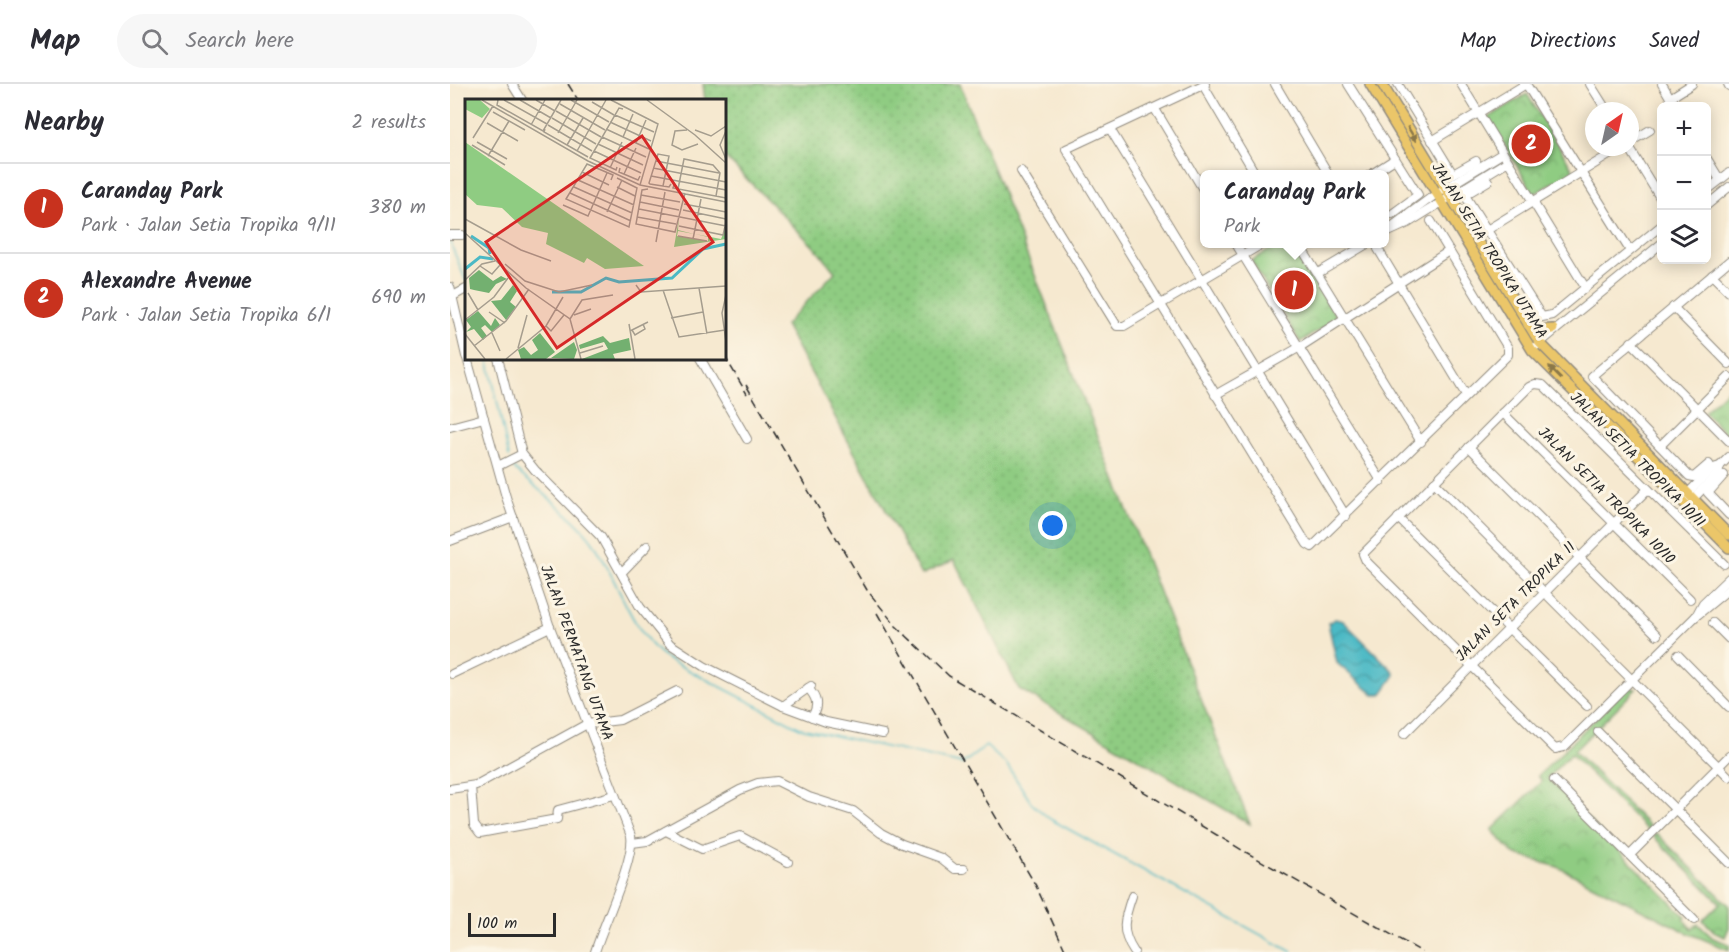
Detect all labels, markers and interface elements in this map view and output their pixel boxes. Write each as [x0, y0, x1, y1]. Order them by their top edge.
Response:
search box [117, 14, 537, 68]
text: Map [30, 19, 81, 64]
text: Search here [186, 24, 294, 59]
icon: search [138, 25, 171, 58]
text: Map [1460, 25, 1496, 58]
text: Directions [1529, 25, 1616, 58]
text: Saved [1649, 25, 1699, 58]
inset map [465, 99, 726, 360]
text: Nearby [24, 102, 104, 144]
north arrow [1585, 102, 1639, 156]
map controls [1657, 102, 1711, 264]
button: + [1657, 102, 1711, 156]
text: 2 results [351, 107, 426, 139]
pin: 2 [1512, 122, 1550, 166]
one-way arrow [1407, 126, 1418, 142]
button: − [1657, 156, 1711, 210]
street label: JALAN SETIA TROPIKA UTAMA [1425, 158, 1553, 344]
popup [1200, 170, 1389, 248]
text: Caranday Park [81, 175, 222, 210]
text: Caranday Park [1224, 176, 1365, 211]
text: 1 [40, 192, 47, 224]
text: 380 m [369, 192, 426, 224]
text: Park · Jalan Setia Tropika 9/11 [81, 210, 336, 242]
button: layers [1657, 210, 1711, 264]
text: Park [1224, 211, 1260, 243]
text: Alexandre Avenue [81, 265, 252, 300]
pin: 1 [1274, 268, 1314, 312]
text: 2 [38, 282, 49, 314]
text: 690 m [371, 282, 426, 314]
text: Park · Jalan Setia Tropika 6/1 [81, 300, 331, 332]
one-way arrow [1548, 366, 1562, 380]
street label: JALAN SETIA TROPIKA 10/11 [1563, 386, 1711, 534]
street label: JALAN SETIA TROPIKA 10/10 [1532, 422, 1681, 571]
your location [1038, 511, 1067, 540]
street label: JALAN SETA TROPIKA 11 [1450, 536, 1582, 668]
street label: JALAN PERMATANG UTAMA [533, 562, 619, 744]
scale bar [468, 910, 556, 938]
text: 100 m [477, 911, 517, 936]

